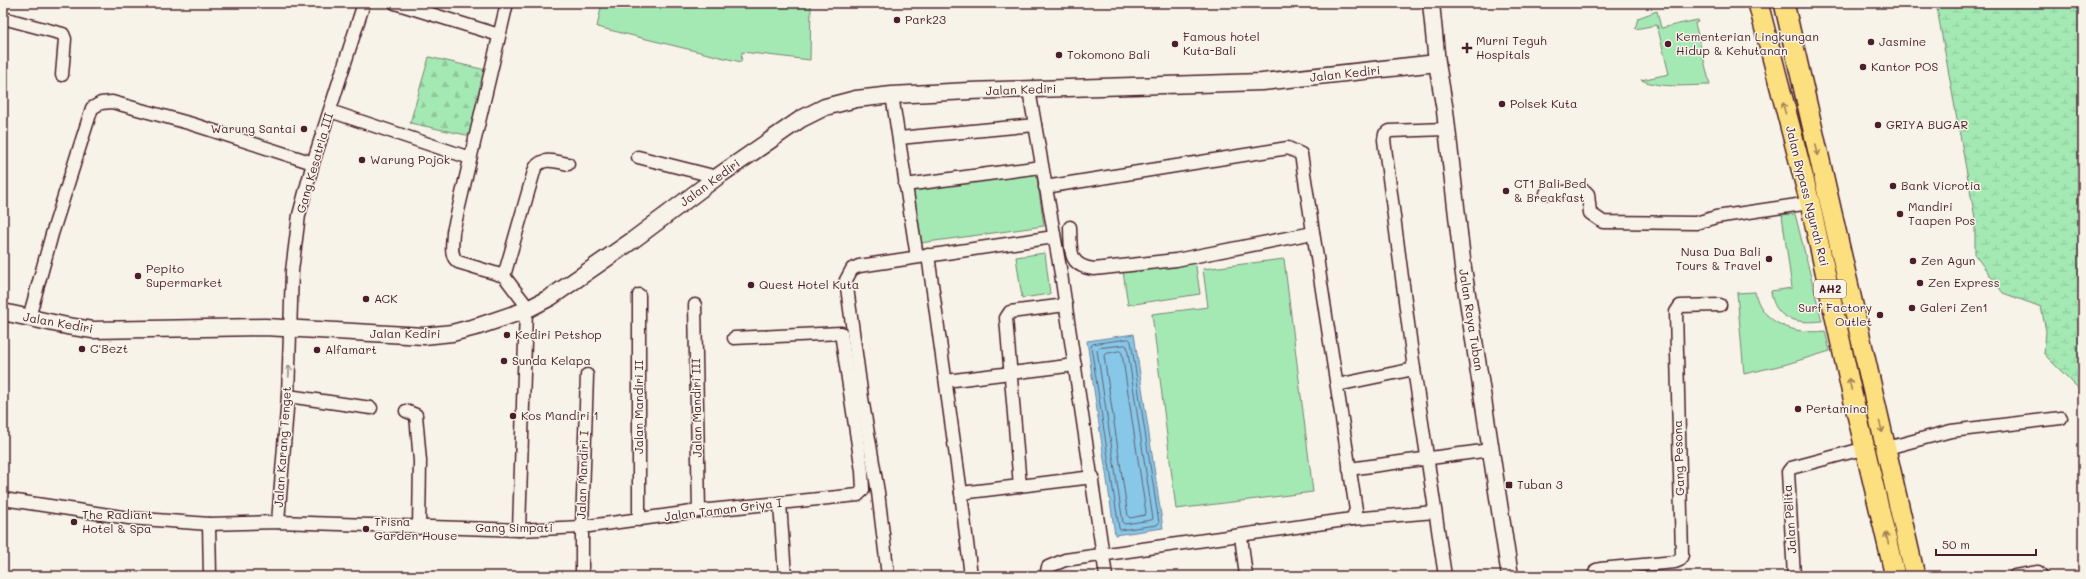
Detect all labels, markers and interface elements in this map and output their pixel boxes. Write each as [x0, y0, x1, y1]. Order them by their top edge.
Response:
place label: Park23 [905, 11, 946, 27]
marker: Park23 [892, 15, 902, 25]
place label: Famous hotel Kuta-Bali [1183, 28, 1260, 58]
place label: Kementerian Lingkungan Hidup & Kehutanan [1676, 28, 1819, 58]
place label: Murni Teguh Hospitals [1476, 32, 1547, 62]
place label: Jasmine [1879, 33, 1926, 49]
marker: Jasmine [1866, 37, 1876, 47]
marker: Famous hotel Kuta-Bali [1170, 39, 1180, 49]
marker: Kementerian Lingkungan Hidup & Kehutanan [1663, 39, 1673, 49]
marker: Murni Teguh Hospitals [1461, 42, 1473, 54]
place label: Tokomono Bali [1067, 46, 1150, 62]
marker: Tokomono Bali [1054, 50, 1064, 60]
place label: Kantor POS [1871, 58, 1939, 74]
street label: Jalan Kediri [1309, 61, 1381, 85]
marker: Kantor POS [1858, 62, 1868, 72]
street label: Jalan Kediri [985, 80, 1057, 98]
place label: Polsek Kuta [1510, 95, 1578, 111]
marker: Polsek Kuta [1497, 99, 1507, 109]
one-way arrow [1780, 102, 1788, 115]
street label: Gang Kesatria III [292, 111, 336, 215]
place label: GRIYA BUGAR [1886, 116, 1968, 132]
place label: Warung Santai [211, 120, 296, 136]
marker: GRIYA BUGAR [1873, 120, 1883, 130]
marker: Warung Santai [299, 124, 309, 134]
street label: Jalan Bypass Ngurah Rai [1783, 124, 1833, 268]
one-way arrow [1814, 144, 1822, 157]
place label: Warung Pojok [370, 151, 450, 167]
marker: Warung Pojok [357, 155, 367, 165]
street label: Jalan Kediri [676, 155, 743, 209]
place label: CT1 Bali Bed & Breakfast [1514, 175, 1587, 205]
place label: Bank Vicrotia [1901, 177, 1981, 193]
marker: Bank Vicrotia [1888, 181, 1898, 191]
marker: CT1 Bali Bed & Breakfast [1501, 186, 1511, 196]
place label: Mandiri Taapen Pos [1908, 198, 1975, 228]
marker: Mandiri Taapen Pos [1895, 209, 1905, 219]
place label: Nusa Dua Bali Tours & Travel [1675, 243, 1761, 273]
place label: Zen Agun [1921, 252, 1975, 268]
marker: Nusa Dua Bali Tours & Travel [1764, 254, 1774, 264]
marker: Zen Agun [1908, 256, 1918, 266]
place label: Pepito Supermarket [146, 260, 222, 290]
street label: Jalan Raya Tuban [1456, 268, 1488, 372]
marker: Pepito Supermarket [133, 271, 143, 281]
place label: Zen Express [1928, 274, 2000, 290]
place label: Quest Hotel Kuta [759, 276, 859, 292]
marker: Zen Express [1915, 278, 1925, 288]
marker: Quest Hotel Kuta [746, 280, 756, 290]
road number: AH2 [1814, 280, 1846, 298]
place label: ACK [374, 290, 398, 306]
marker: ACK [361, 294, 371, 304]
place label: Surf Factory Outlet [1798, 299, 1872, 329]
place label: Galeri Zen1 [1920, 299, 1988, 315]
marker: Galeri Zen1 [1907, 303, 1917, 313]
street label: Jalan Kediri [22, 308, 94, 336]
marker: Surf Factory Outlet [1875, 310, 1885, 320]
street label: Jalan Kediri [370, 325, 440, 341]
place label: Kediri Petshop [515, 326, 602, 342]
marker: Kediri Petshop [502, 330, 512, 340]
place label: C'Bezt [90, 340, 128, 356]
place label: Alfamart [325, 341, 377, 357]
marker: C'Bezt [77, 344, 87, 354]
marker: Alfamart [312, 345, 322, 355]
place label: Sunda Kelapa [512, 352, 591, 368]
marker: Sunda Kelapa [499, 356, 509, 366]
street label: Jalan Mandiri III [687, 358, 705, 458]
street label: Jalan Mandiri II [630, 360, 646, 454]
one-way arrow [285, 365, 292, 378]
one-way arrow [1846, 378, 1853, 391]
street label: Jalan Karang Tenget [270, 386, 294, 508]
place label: Pertamina [1806, 400, 1867, 416]
marker: Pertamina [1793, 404, 1803, 414]
place label: Kos Mandiri 1 [521, 407, 599, 423]
marker: Kos Mandiri 1 [508, 411, 518, 421]
street label: Gang Pesona [1669, 420, 1687, 496]
one-way arrow [1878, 420, 1885, 433]
street label: Jalan Mandiri I [572, 430, 592, 520]
place label: Tuban 3 [1517, 476, 1563, 492]
marker: Tuban 3 [1504, 480, 1514, 490]
street label: Jalan Pelita [1779, 484, 1799, 554]
street label: Jalan Taman Griya I [663, 494, 782, 524]
place label: The Radiant Hotel & Spa [82, 506, 153, 536]
place label: Trisna Garden House [374, 513, 457, 543]
marker: The Radiant Hotel & Spa [69, 517, 79, 527]
street label: Gang Simpati [475, 519, 553, 535]
marker: Trisna Garden House [361, 524, 371, 534]
scale bar [1936, 531, 2036, 557]
one-way arrow [1882, 532, 1890, 545]
text: 50 m [1942, 536, 1970, 552]

